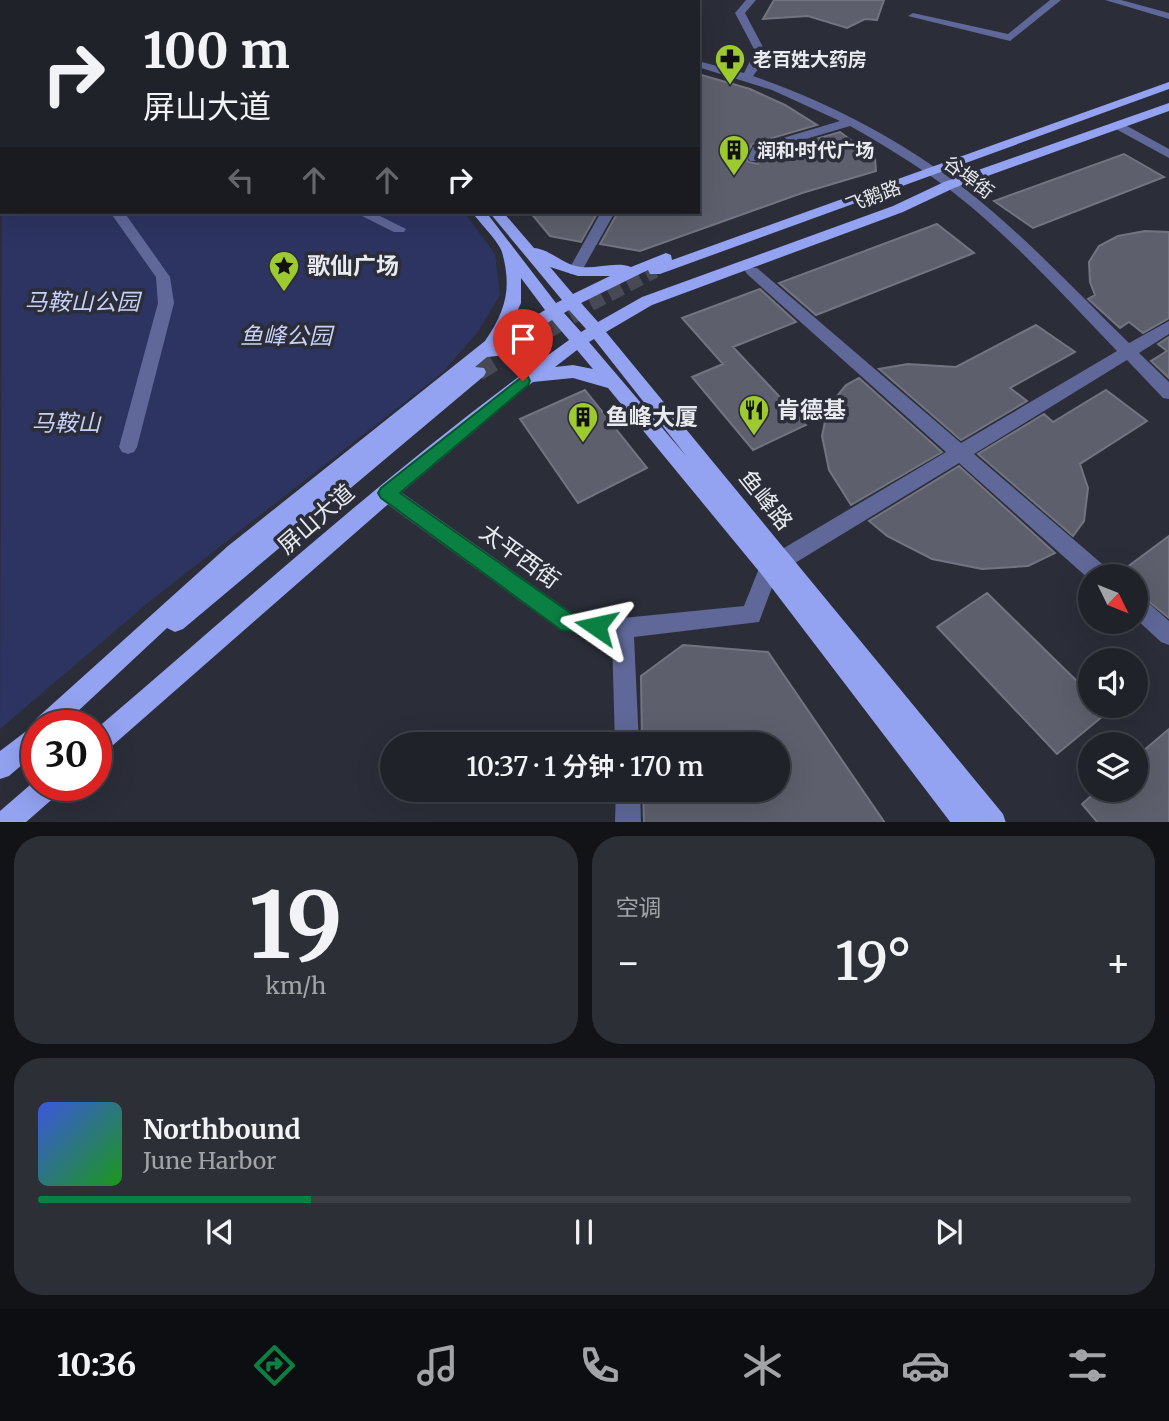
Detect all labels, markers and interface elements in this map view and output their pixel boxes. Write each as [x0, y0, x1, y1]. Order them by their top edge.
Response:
text: 100 m [143, 20, 290, 81]
icon: right [28, 28, 119, 119]
pharmacy icon: 老百姓大药房 [713, 42, 747, 86]
place label: 老百姓大药房 [753, 47, 867, 71]
text: 屏山大道 [143, 87, 271, 127]
building icon: 润和·时代广场 [717, 133, 751, 177]
place label: 润和·时代广场 [757, 138, 874, 162]
street label: 谷埠街 [939, 150, 999, 204]
icon: left [222, 161, 260, 199]
icon: ahead [295, 161, 333, 199]
icon: ahead [368, 161, 406, 199]
icon: right [441, 161, 479, 199]
street label: 飞鹅路 [842, 175, 904, 217]
place icon: 歌仙广场 [267, 249, 301, 293]
place label: 歌仙广场 [307, 251, 399, 280]
park label: 马鞍山公园 [25, 287, 143, 316]
pin [493, 309, 553, 381]
icon: arrive [504, 320, 542, 358]
park label: 鱼峰公园 [240, 321, 335, 350]
restaurant icon: 肯德基 [737, 393, 771, 437]
place label: 肯德基 [777, 395, 846, 424]
building icon: 鱼峰大厦 [566, 400, 600, 444]
place label: 鱼峰大厦 [606, 402, 698, 431]
park label: 马鞍山 [32, 408, 103, 437]
street label: 鱼峰路 [733, 464, 799, 536]
street label: 屏山大道 [271, 478, 360, 560]
street label: 太平西街 [475, 517, 566, 594]
north arrow [1078, 564, 1148, 634]
map controls [1078, 564, 1148, 802]
position arrow [559, 589, 633, 663]
button: sound [1078, 648, 1148, 718]
speed limit sign: 30 [21, 710, 112, 801]
button: layers [1078, 732, 1148, 802]
text: 10:37 · 1 分钟 · 170 m [466, 750, 704, 783]
text: 19 [249, 868, 343, 983]
text: 空调 [616, 893, 662, 922]
text: 19° [835, 929, 912, 994]
text: − [616, 939, 641, 986]
text: + [1106, 939, 1131, 986]
text: km/h [265, 971, 326, 1000]
text: Northbound [143, 1113, 301, 1146]
text: June Harbor [143, 1146, 276, 1175]
icon: previous [201, 1213, 239, 1251]
icon: pause [565, 1213, 603, 1251]
icon: next [930, 1213, 968, 1251]
icon: directions [250, 1341, 299, 1390]
icon: music [413, 1341, 462, 1390]
icon: phone [575, 1341, 624, 1390]
icon: climate [738, 1341, 787, 1390]
icon: car [901, 1341, 950, 1390]
icon: filters [1063, 1341, 1112, 1390]
text: 10:36 [57, 1345, 136, 1385]

